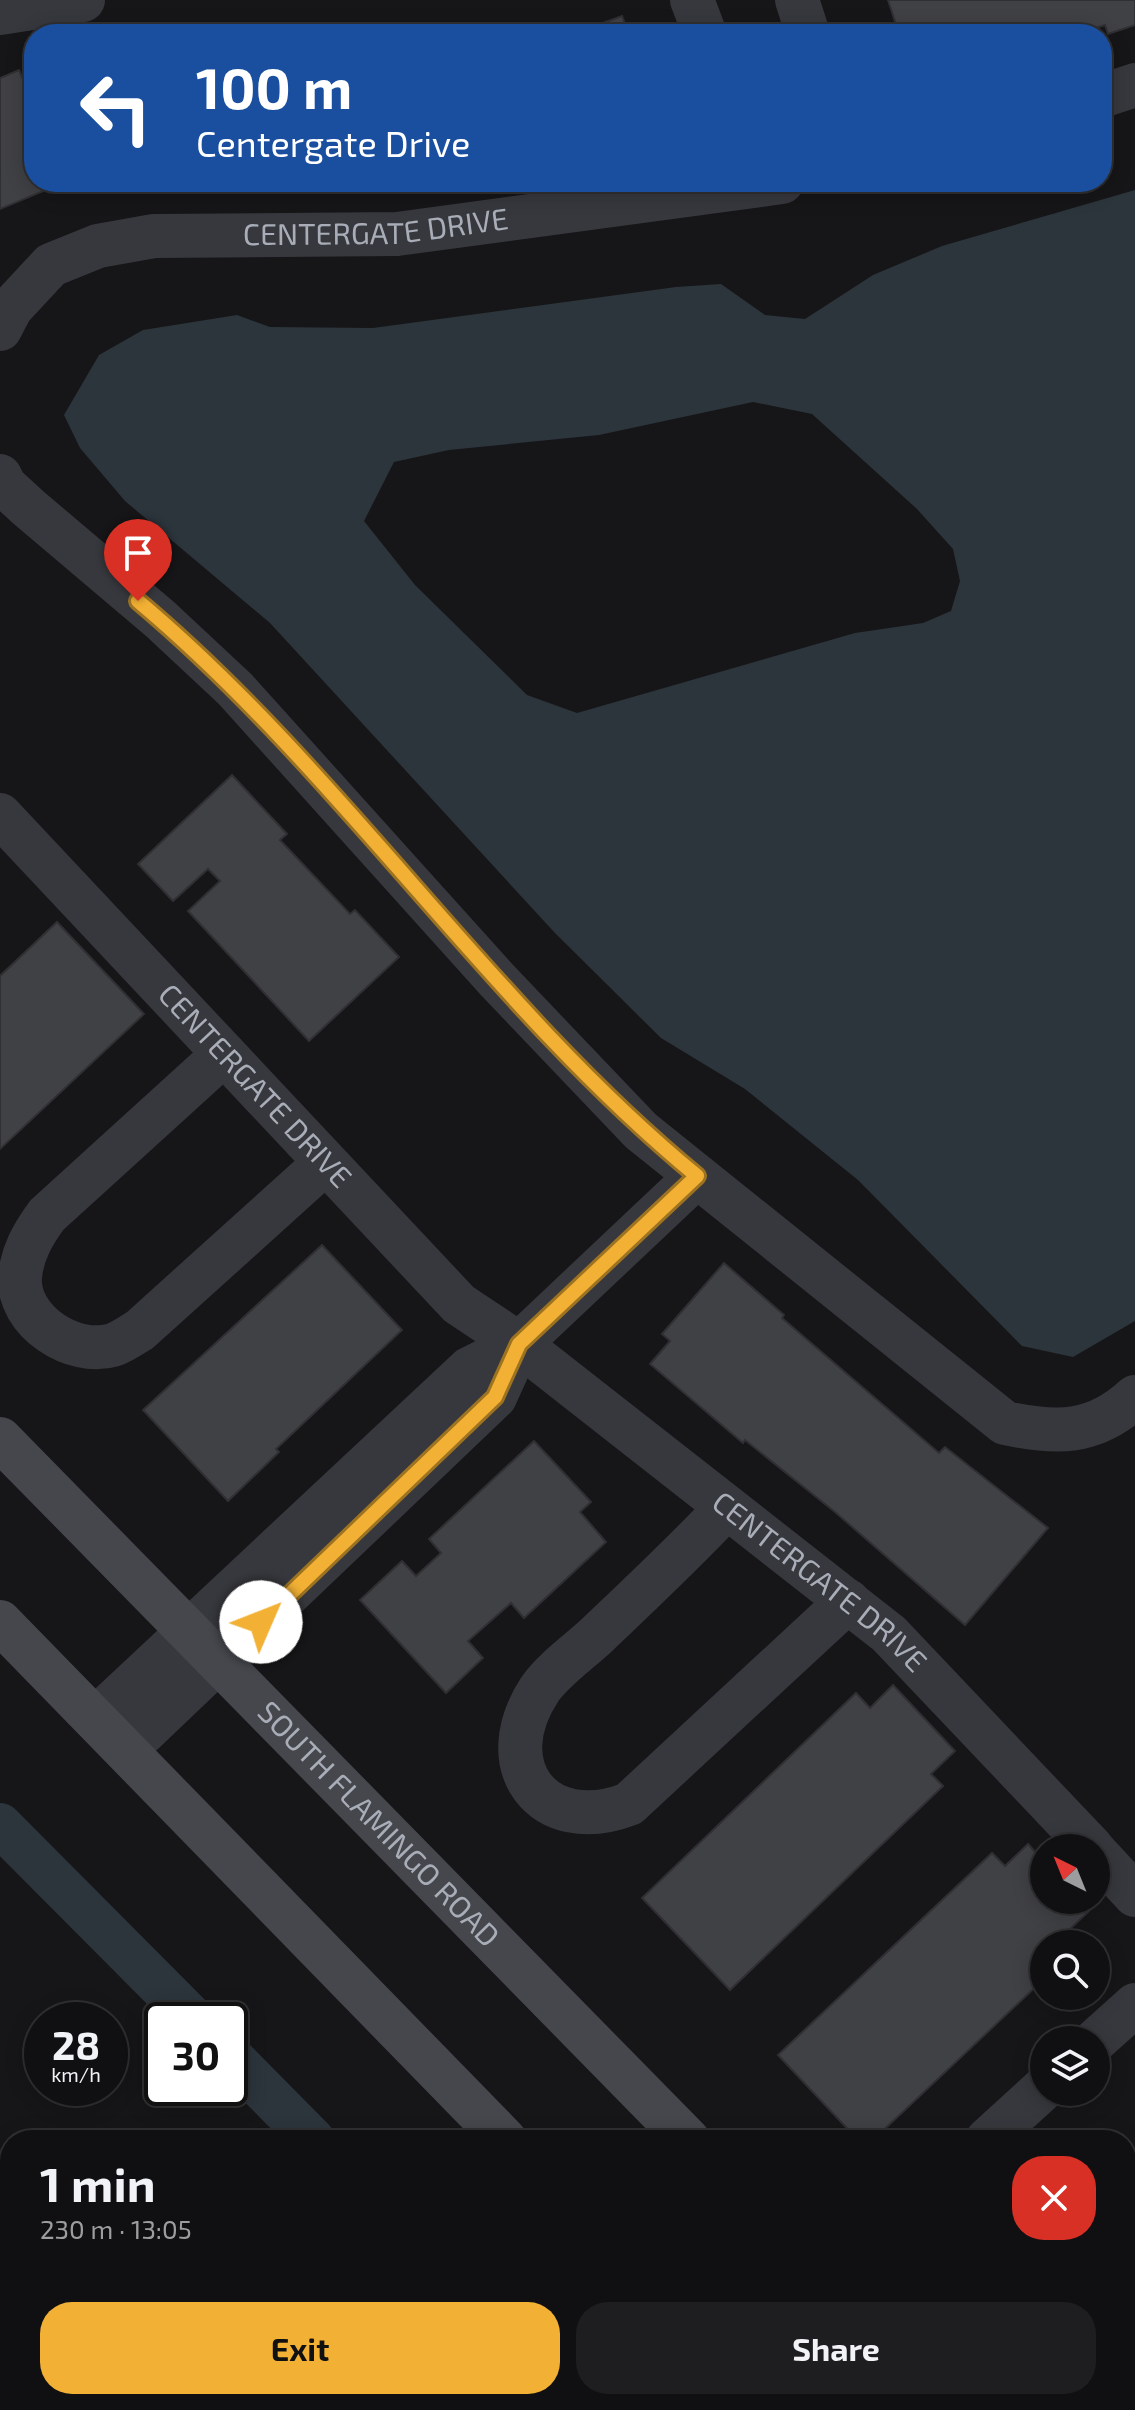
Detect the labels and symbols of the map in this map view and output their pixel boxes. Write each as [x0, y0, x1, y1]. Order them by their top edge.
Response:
street label: CENTERGATE DRIVE [243, 199, 510, 251]
pin [104, 519, 172, 601]
street label: CENTERGATE DRIVE [152, 976, 360, 1194]
street label: CENTERGATE DRIVE [706, 1483, 935, 1678]
position arrow [219, 1580, 303, 1664]
street label: SOUTH FLAMINGO ROAD [251, 1693, 508, 1953]
north arrow [1030, 1834, 1110, 1914]
speed limit sign: 30 [144, 2002, 248, 2106]

